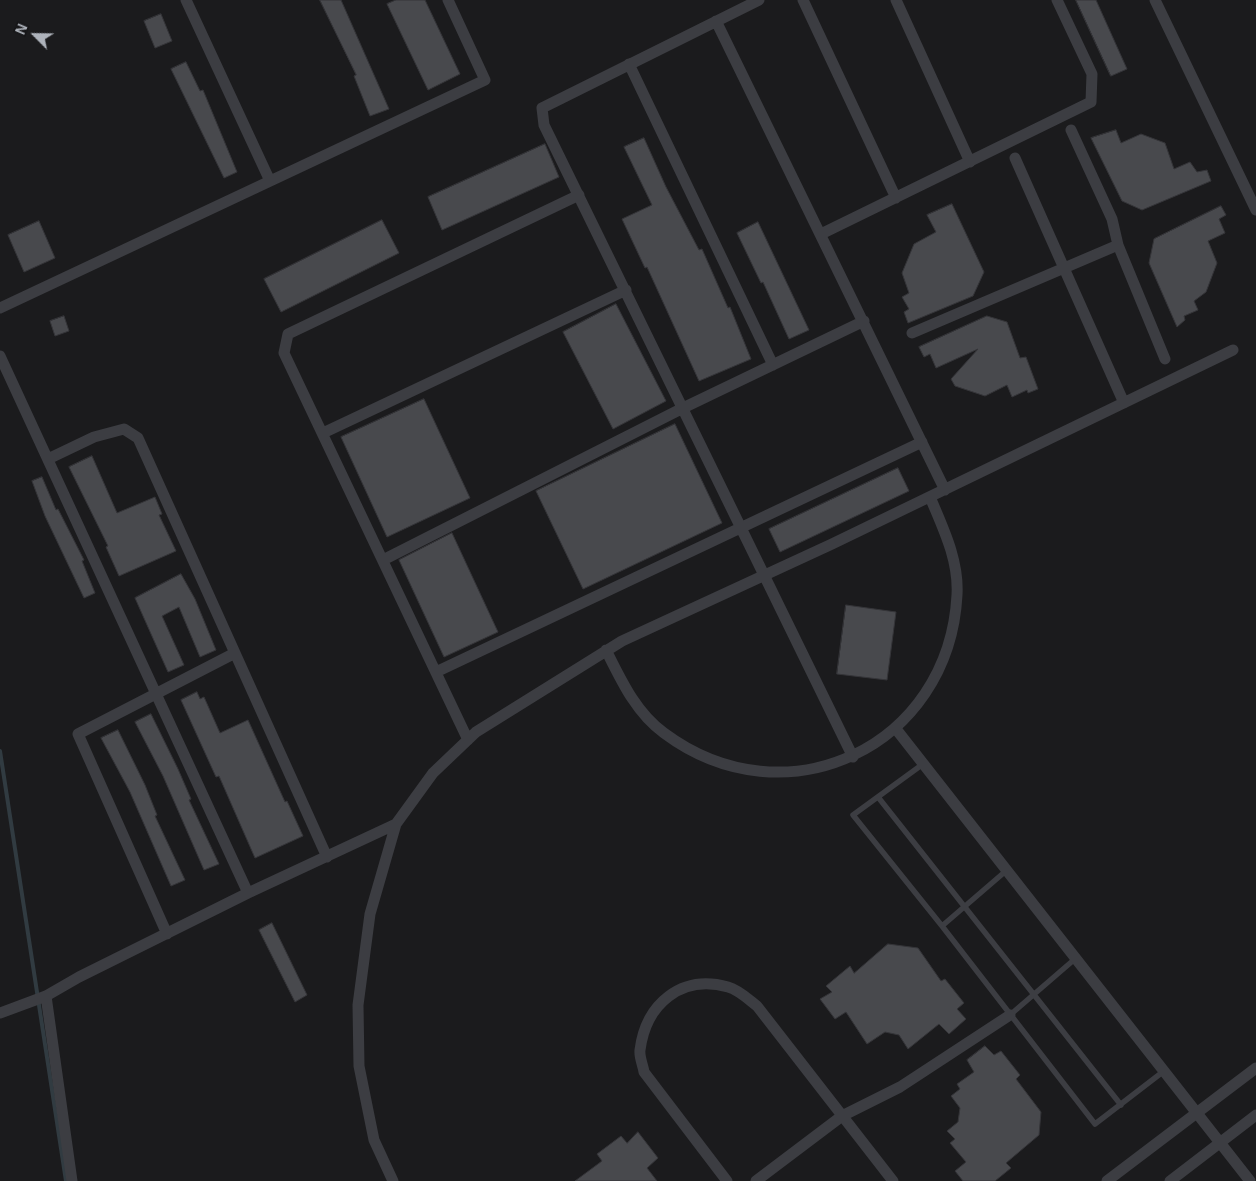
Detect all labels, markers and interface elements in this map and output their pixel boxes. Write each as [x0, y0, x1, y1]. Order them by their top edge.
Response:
north arrow [10, 10, 60, 60]
text: N [12, 21, 31, 37]

